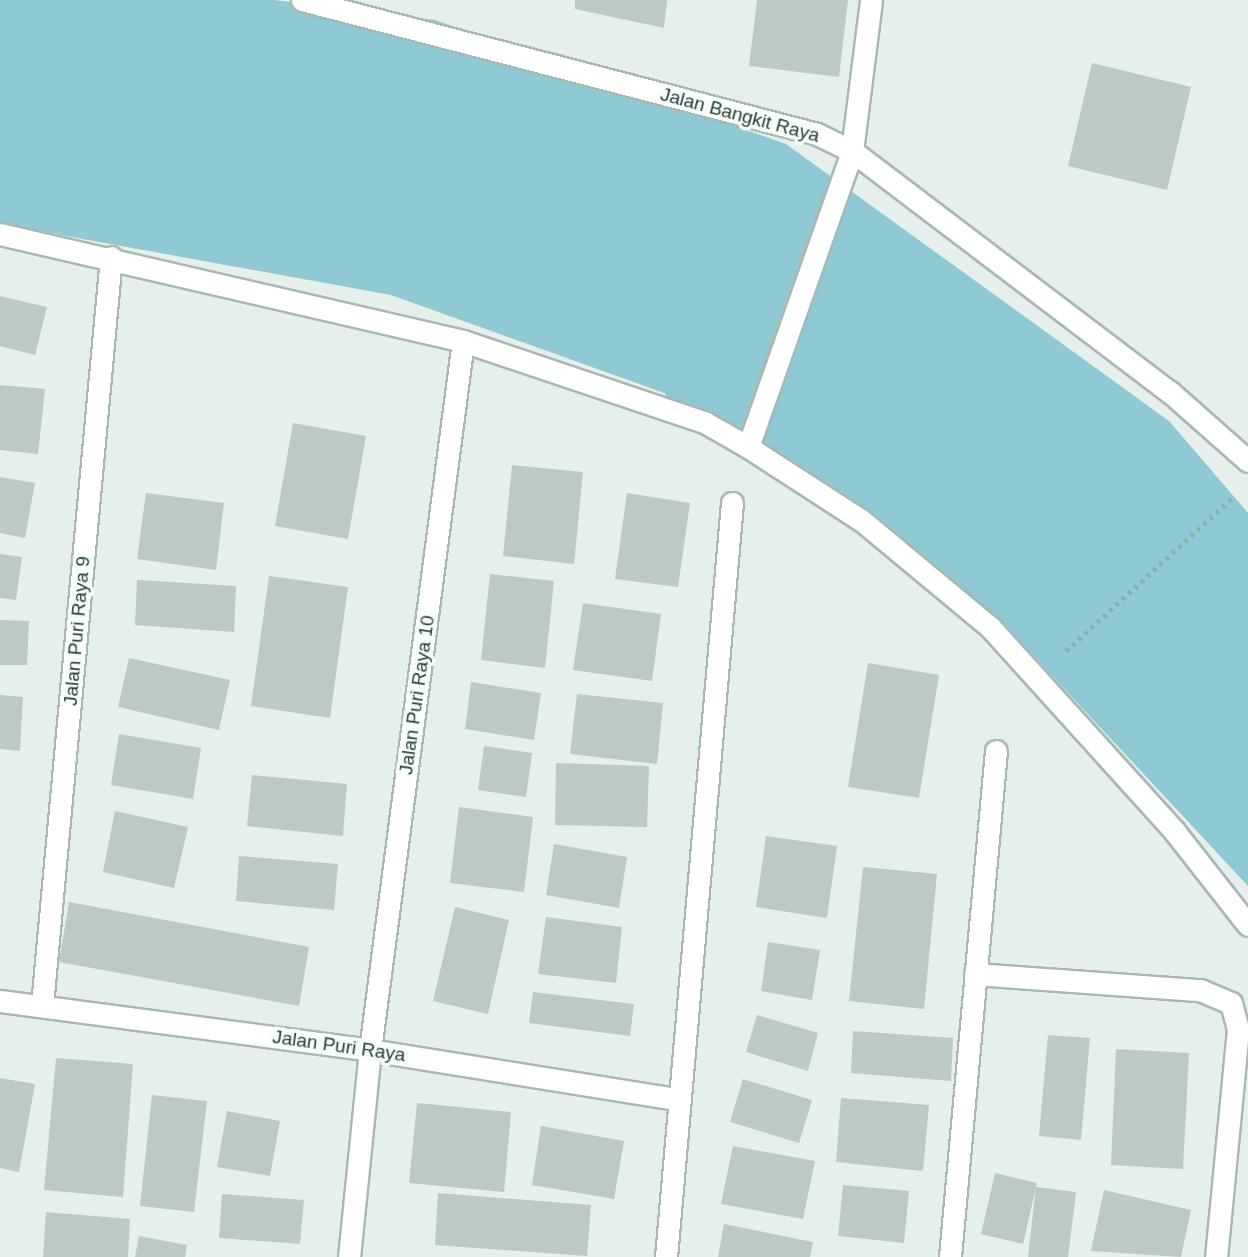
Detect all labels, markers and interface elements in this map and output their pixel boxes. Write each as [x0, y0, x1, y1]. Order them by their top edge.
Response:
street label: Jalan Bangkit Raya [658, 83, 822, 147]
street label: Jalan Puri Raya 9 [59, 555, 95, 707]
street label: Jalan Puri Raya 10 [395, 614, 439, 776]
street label: Jalan Puri Raya [271, 1025, 407, 1067]

